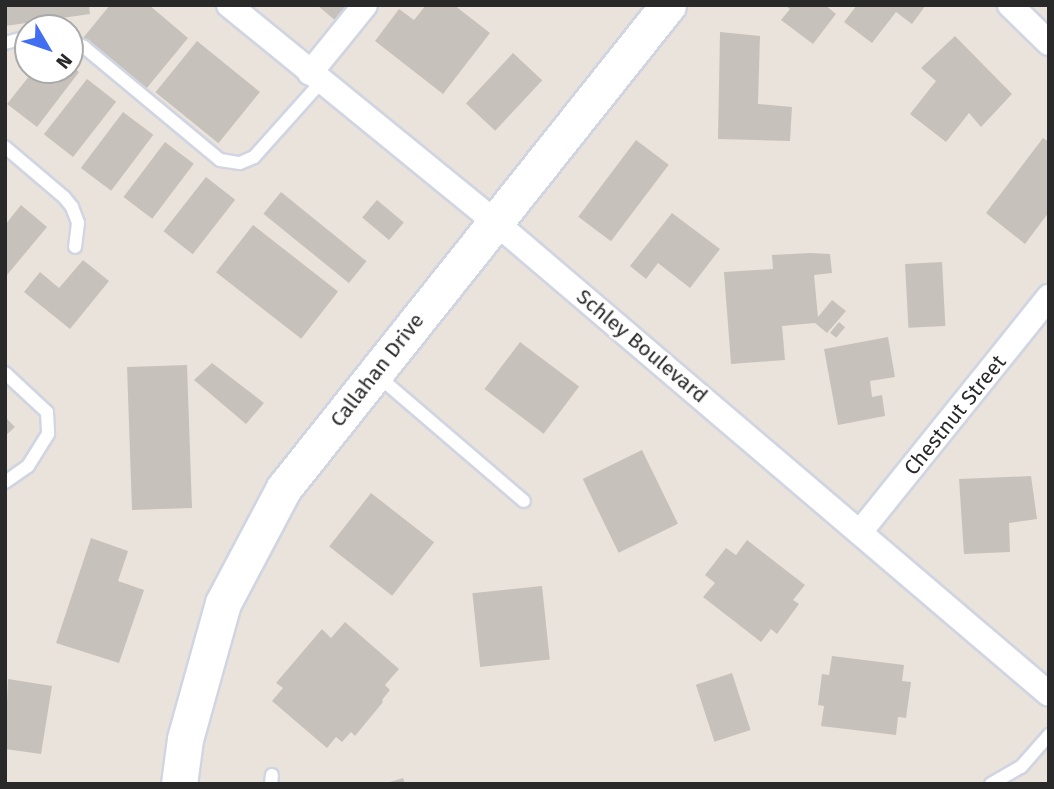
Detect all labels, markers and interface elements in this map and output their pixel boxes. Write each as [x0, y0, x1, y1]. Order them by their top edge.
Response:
north arrow [14, 14, 84, 84]
text: N [51, 49, 77, 73]
street label: Schley Boulevard [571, 284, 713, 408]
street label: Callahan Drive [325, 308, 429, 432]
street label: Chestnut Street [899, 350, 1011, 480]

